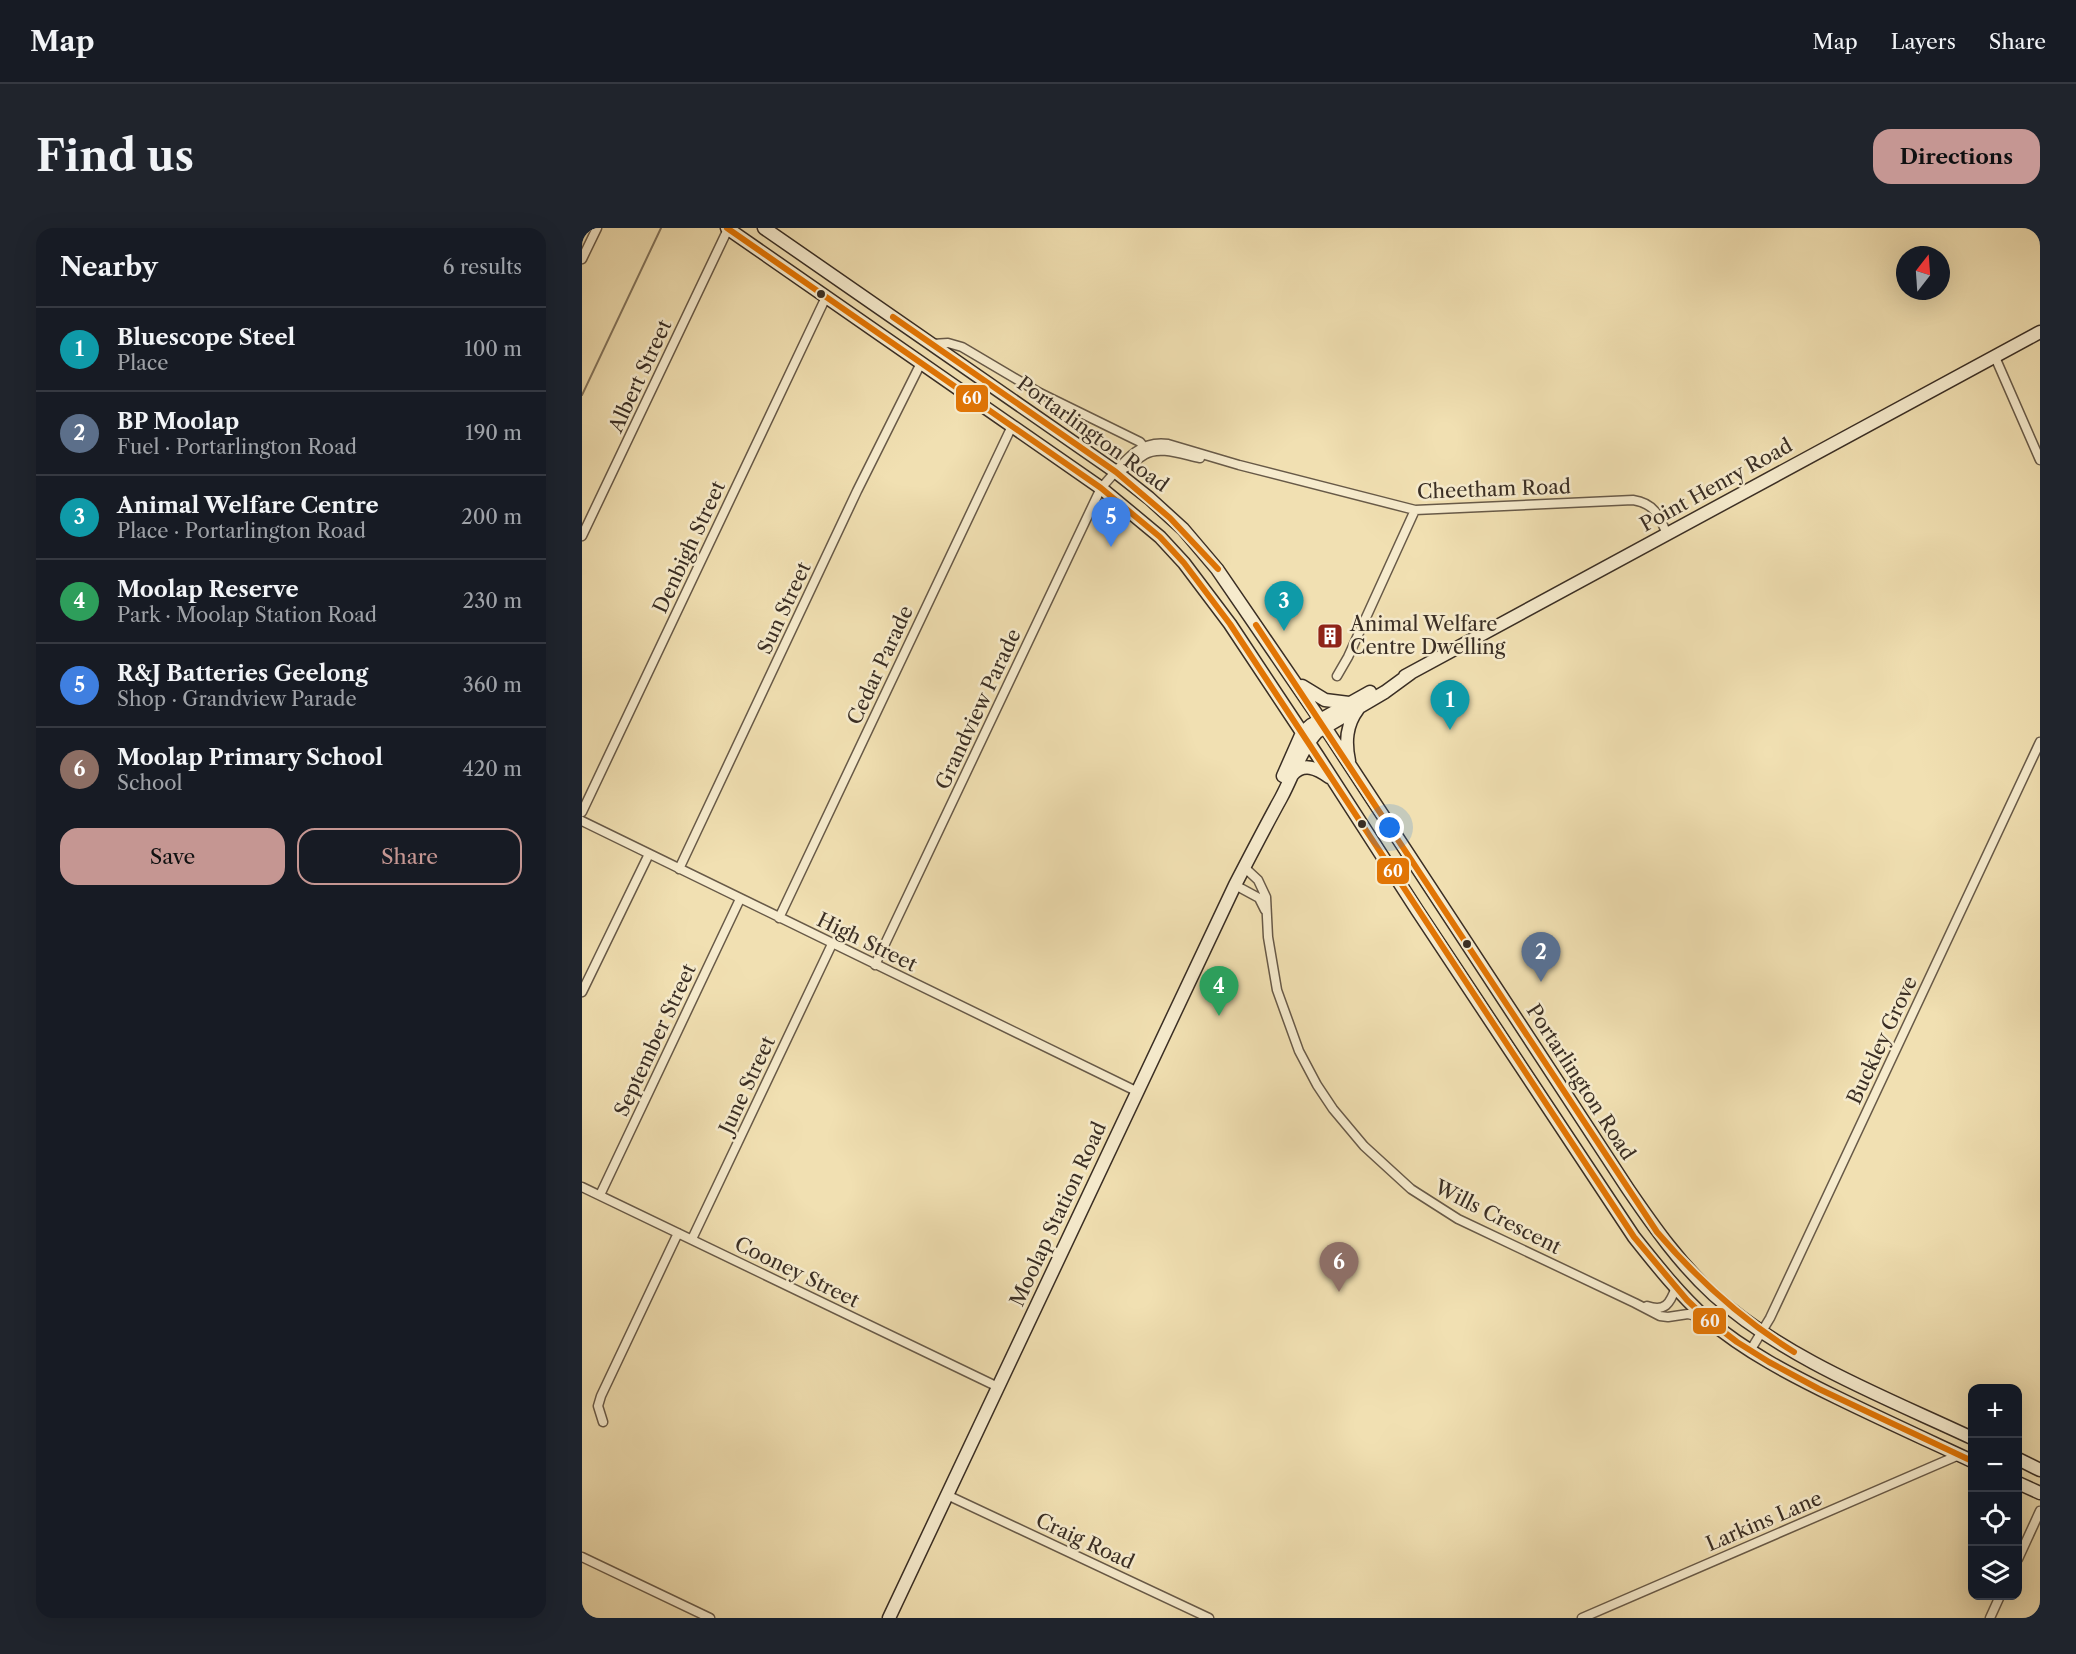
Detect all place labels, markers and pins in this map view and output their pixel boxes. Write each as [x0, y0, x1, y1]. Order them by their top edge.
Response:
unlabelled marker [815, 288, 827, 300]
pin: 5 [1092, 498, 1130, 547]
pin: 3 [1264, 582, 1304, 631]
place label: Animal Welfare Centre Dwelling [1349, 612, 1506, 659]
building icon: Animal Welfare Centre Dwelling [1315, 621, 1345, 651]
pin: 1 [1430, 680, 1470, 730]
unlabelled marker [1356, 818, 1368, 830]
pin: 2 [1522, 932, 1560, 982]
unlabelled marker [1461, 938, 1473, 950]
pin: 4 [1200, 966, 1238, 1016]
pin: 6 [1320, 1242, 1359, 1292]

